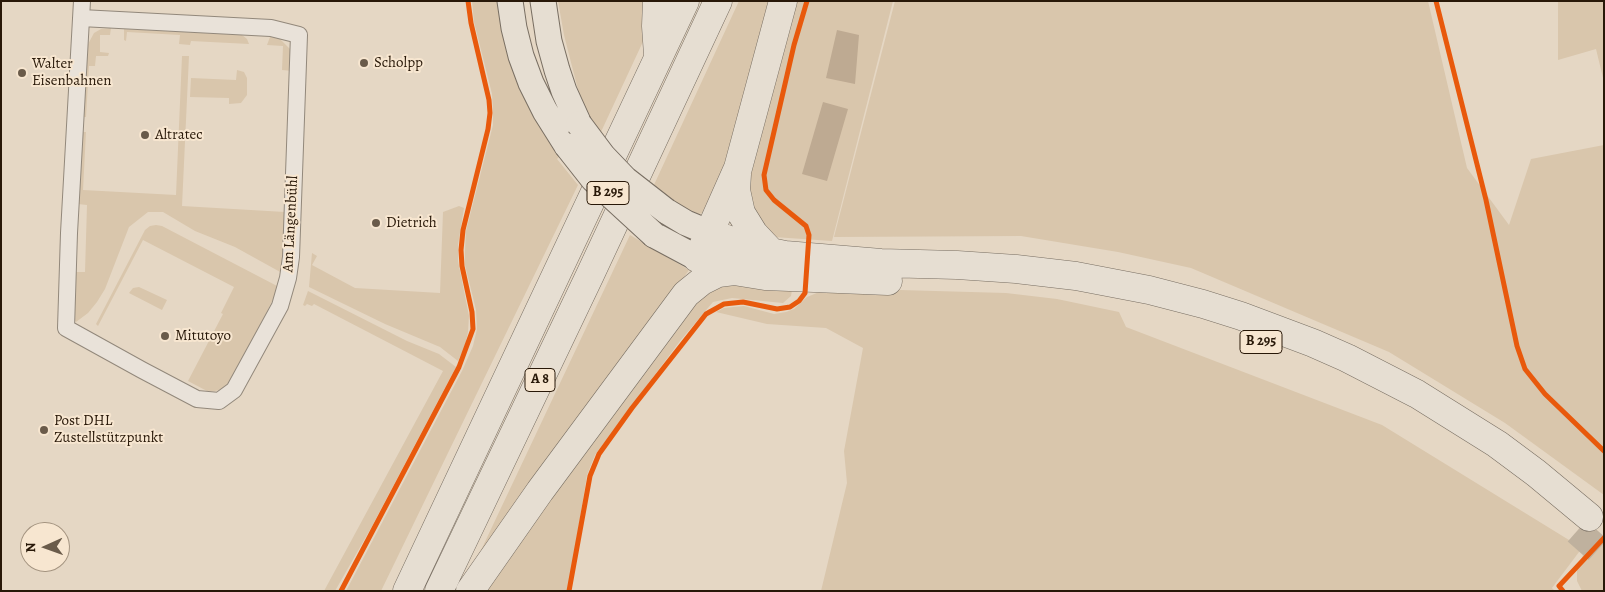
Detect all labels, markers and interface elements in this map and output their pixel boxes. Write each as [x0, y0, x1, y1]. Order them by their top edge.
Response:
place label: Scholpp [374, 54, 423, 72]
place label: Walter Eisenbahnen [32, 55, 111, 90]
marker: Scholpp [358, 57, 370, 69]
marker: Walter Eisenbahnen [16, 67, 28, 79]
place label: Altratec [155, 126, 203, 144]
marker: Altratec [139, 129, 151, 141]
street label: Am Längenbühl [279, 175, 303, 273]
road number: B 295 [587, 182, 629, 204]
place label: Dietrich [386, 214, 437, 232]
marker: Dietrich [370, 217, 382, 229]
place label: Mitutoyo [175, 327, 231, 345]
marker: Mitutoyo [159, 330, 171, 342]
road number: B 295 [1240, 331, 1282, 354]
road number: A 8 [525, 368, 555, 392]
place label: Post DHL Zustellstützpunkt [54, 412, 163, 447]
marker: Post DHL Zustellstützpunkt [38, 424, 50, 436]
north arrow [20, 522, 70, 572]
text: N [21, 542, 40, 553]

